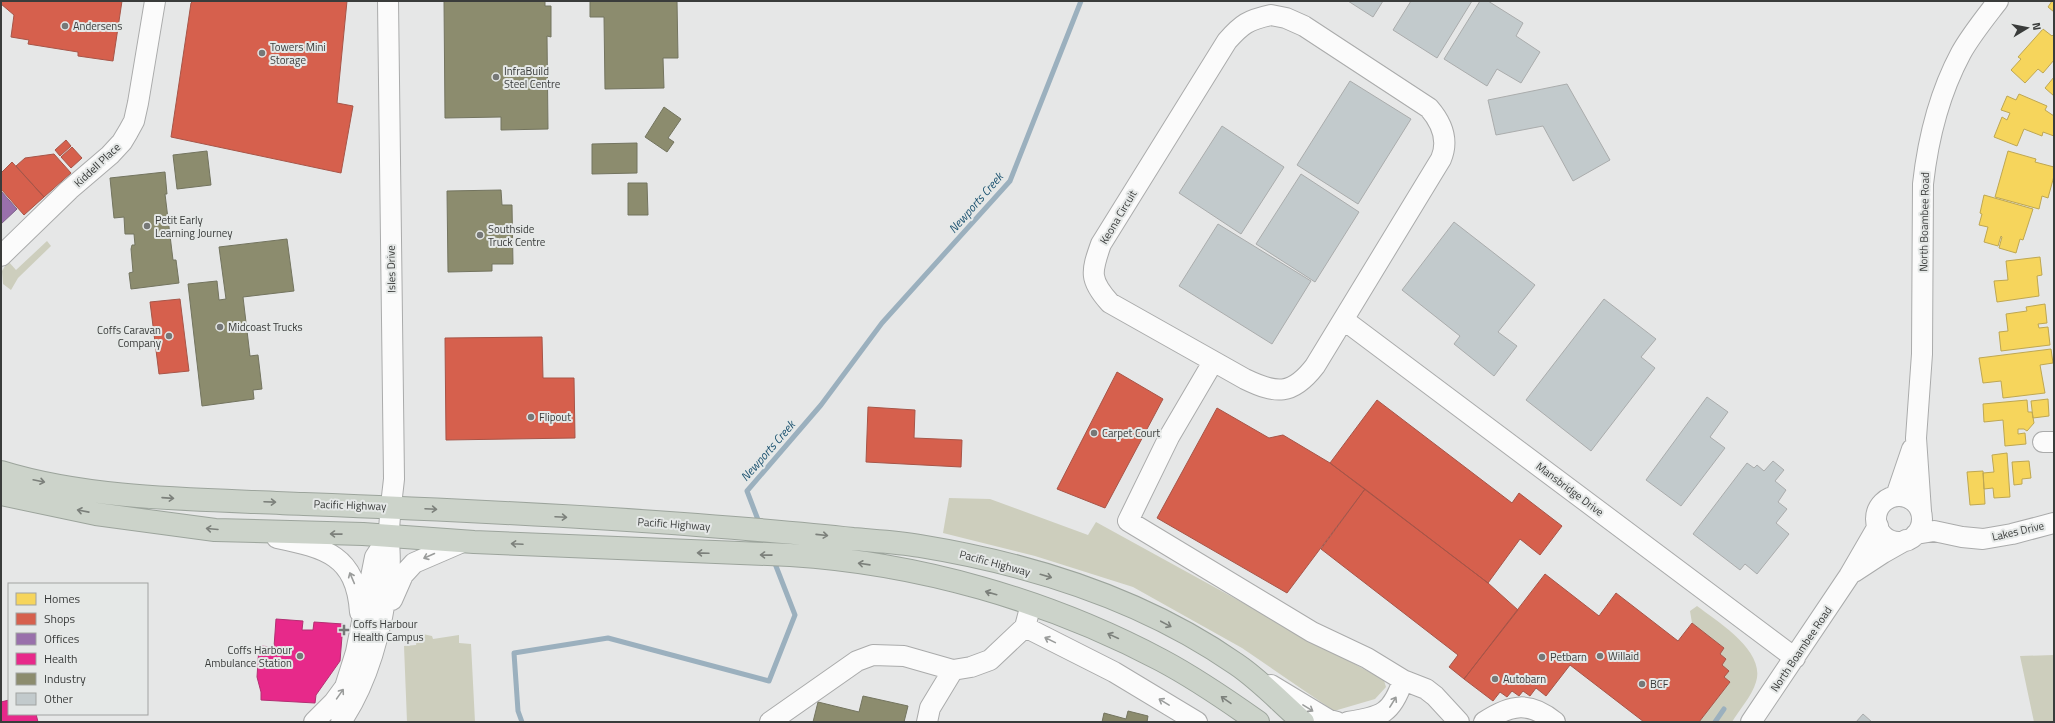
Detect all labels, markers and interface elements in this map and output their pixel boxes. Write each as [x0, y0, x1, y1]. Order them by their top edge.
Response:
north arrow [2007, 8, 2047, 48]
place label: Andersens [73, 18, 122, 34]
marker: Andersens [60, 21, 70, 31]
text: N [2028, 21, 2045, 31]
place label: Towers Mini Storage [270, 39, 326, 68]
marker: Towers Mini Storage [257, 48, 267, 58]
place label: InfraBuild Steel Centre [504, 63, 561, 92]
marker: InfraBuild Steel Centre [491, 72, 501, 82]
street label: Kiddell Place [70, 139, 124, 191]
water label: Newports Creek [944, 167, 1009, 237]
street label: North Boambee Road [1915, 172, 1933, 272]
street label: Keona Circuit [1096, 187, 1140, 247]
place label: Petit Early Learning Journey [155, 212, 233, 241]
marker: Petit Early Learning Journey [142, 221, 152, 231]
place label: Southside Truck Centre [488, 221, 546, 250]
marker: Southside Truck Centre [475, 230, 485, 240]
street label: Isles Drive [383, 245, 399, 293]
place label: Midcoast Trucks [228, 319, 303, 335]
place label: Coffs Caravan Company [97, 322, 162, 351]
marker: Midcoast Trucks [215, 322, 225, 332]
marker: Coffs Caravan Company [164, 331, 174, 341]
place label: Flipout [539, 409, 571, 425]
marker: Flipout [526, 412, 536, 422]
water label: Newports Creek [736, 415, 801, 485]
place label: Carpet Court [1102, 425, 1160, 441]
marker: Carpet Court [1089, 428, 1099, 438]
street label: Mansbridge Drive [1533, 458, 1608, 520]
one-way arrow [32, 477, 45, 485]
one-way arrow [161, 494, 174, 501]
street label: Pacific Highway [313, 496, 387, 514]
one-way arrow [263, 498, 276, 506]
one-way arrow [424, 506, 437, 513]
one-way arrow [77, 507, 90, 515]
one-way arrow [554, 513, 567, 520]
street label: Pacific Highway [637, 513, 712, 535]
street label: Lakes Drive [1990, 517, 2046, 545]
one-way arrow [206, 526, 219, 533]
one-way arrow [330, 530, 343, 538]
one-way arrow [815, 532, 828, 539]
one-way arrow [511, 540, 524, 548]
street label: Pacific Highway [958, 546, 1033, 580]
one-way arrow [697, 549, 710, 556]
one-way arrow [760, 551, 773, 559]
one-way arrow [423, 553, 435, 560]
one-way arrow [858, 560, 871, 568]
one-way arrow [348, 573, 355, 585]
one-way arrow [1039, 573, 1052, 580]
legend [8, 583, 148, 715]
one-way arrow [985, 588, 998, 596]
text: Homes [44, 589, 80, 608]
street label: North Boambee Road [1767, 603, 1836, 695]
text: Shops [44, 609, 76, 628]
place label: Coffs Harbour Health Campus [353, 616, 424, 645]
one-way arrow [1160, 621, 1172, 628]
marker: Coffs Harbour Health Campus [338, 624, 350, 636]
text: Offices [44, 629, 80, 648]
one-way arrow [1107, 632, 1119, 639]
one-way arrow [1044, 636, 1056, 643]
place label: Coffs Harbour Ambulance Station [205, 642, 292, 671]
place label: Willaid [1608, 648, 1639, 664]
text: Health [44, 649, 78, 668]
place label: Petbarn [1550, 649, 1587, 665]
marker: Coffs Harbour Ambulance Station [295, 651, 305, 661]
marker: Willaid [1595, 651, 1605, 661]
marker: Petbarn [1537, 652, 1547, 662]
text: Industry [44, 669, 86, 688]
place label: Autobarn [1503, 671, 1546, 687]
marker: Autobarn [1490, 674, 1500, 684]
place label: BCF [1650, 676, 1669, 692]
marker: BCF [1637, 679, 1647, 689]
one-way arrow [336, 688, 344, 699]
text: Other [44, 689, 73, 708]
one-way arrow [1221, 696, 1232, 704]
one-way arrow [1390, 696, 1398, 708]
one-way arrow [1158, 697, 1170, 705]
one-way arrow [1302, 704, 1314, 712]

